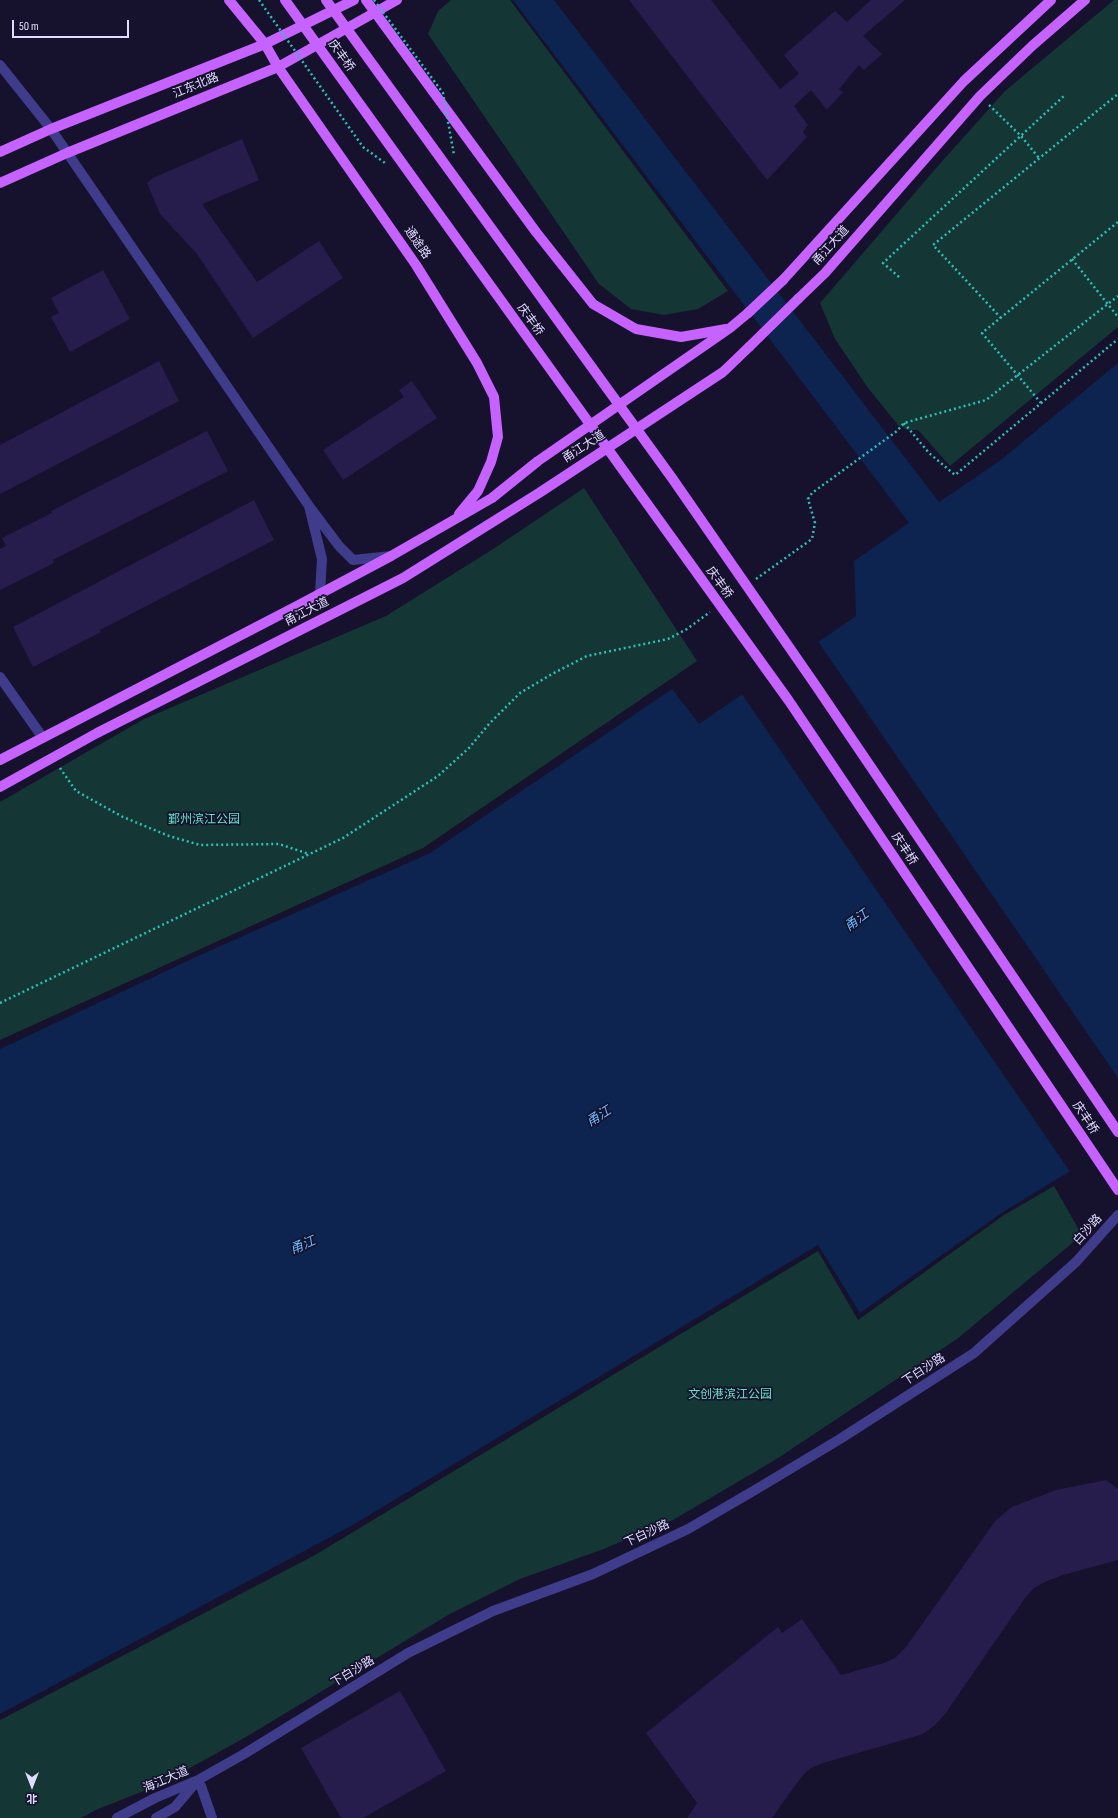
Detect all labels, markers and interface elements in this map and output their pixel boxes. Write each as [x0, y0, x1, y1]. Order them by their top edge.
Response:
scale bar [14, 12, 131, 38]
text: 50 m [19, 19, 39, 34]
street label: 庆丰桥 [325, 37, 357, 75]
street label: 江东北路 [171, 70, 221, 102]
street label: 甬江大道 [810, 223, 852, 269]
street label: 通途路 [401, 224, 433, 262]
street label: 庆丰桥 [514, 301, 546, 339]
street label: 甬江大道 [560, 428, 608, 466]
street label: 庆丰桥 [703, 564, 735, 602]
street label: 甬江大道 [282, 595, 332, 629]
park label: 鄞州滨江公园 [168, 813, 240, 827]
street label: 庆丰桥 [888, 830, 920, 868]
water label: 甬江 [842, 907, 872, 935]
street label: 庆丰桥 [1069, 1099, 1101, 1137]
water label: 甬江 [584, 1103, 614, 1131]
street label: 白沙路 [1071, 1212, 1105, 1248]
water label: 甬江 [288, 1234, 318, 1258]
street label: 下白沙路 [900, 1351, 948, 1389]
park label: 文创港滨江公园 [688, 1388, 772, 1402]
street label: 下白沙路 [622, 1517, 672, 1551]
street label: 下白沙路 [329, 1653, 377, 1691]
street label: 海江大道 [141, 1764, 191, 1796]
north arrow [12, 1766, 52, 1806]
text: 北 [27, 1792, 38, 1805]

